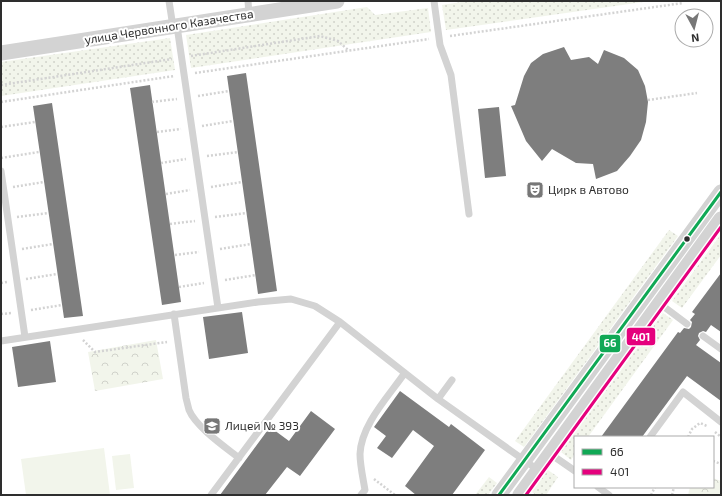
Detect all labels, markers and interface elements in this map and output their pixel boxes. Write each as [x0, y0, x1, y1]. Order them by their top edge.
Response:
street label: улица Червонного Казачества [83, 6, 254, 47]
north arrow [674, 8, 714, 48]
text: N [690, 31, 700, 45]
theatre icon: Цирк в Автово [525, 180, 545, 200]
place label: Цирк в Автово [548, 182, 629, 196]
unlabelled marker [682, 234, 692, 244]
line badge: 401 [626, 327, 656, 346]
text: 401 [632, 330, 650, 343]
line badge: 66 [599, 334, 621, 353]
text: 66 [604, 336, 617, 349]
school or university icon: Лицей № 393 [202, 416, 222, 436]
place label: Лицей № 393 [225, 418, 299, 432]
legend [574, 436, 714, 488]
text: 66 [610, 444, 624, 458]
text: 401 [610, 464, 629, 478]

